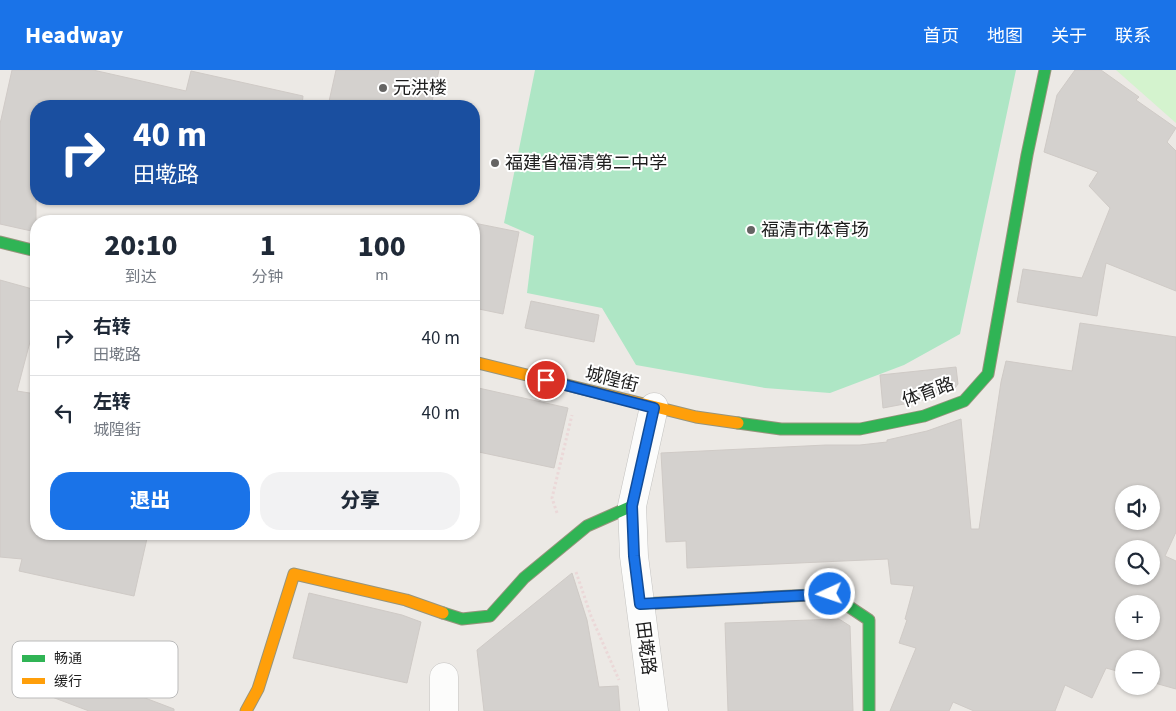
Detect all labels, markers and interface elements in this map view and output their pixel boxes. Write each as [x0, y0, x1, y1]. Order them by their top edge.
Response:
text: Headway [25, 18, 123, 53]
text: 首页 [923, 24, 959, 49]
text: 地图 [987, 24, 1023, 49]
text: 关于 [1051, 24, 1087, 49]
text: 联系 [1115, 24, 1151, 49]
place label: 元洪楼 [393, 76, 447, 101]
marker: 元洪楼 [377, 82, 389, 94]
text: 40 m [133, 110, 207, 160]
icon: right [50, 120, 115, 185]
place label: 福建省福清第二中学 [505, 151, 667, 176]
marker: 福建省福清第二中学 [489, 157, 501, 169]
text: 田墘路 [133, 159, 199, 191]
place label: 福清市体育场 [761, 218, 869, 243]
text: 20:10 [104, 224, 178, 267]
text: 1 [260, 224, 276, 267]
marker: 福清市体育场 [745, 224, 757, 236]
text: 100 [358, 225, 406, 268]
text: m [375, 264, 388, 286]
text: 到达 [125, 266, 157, 288]
text: 分钟 [252, 266, 284, 288]
text: 右转 [93, 314, 131, 341]
icon: right [50, 324, 78, 352]
text: 40 m [422, 325, 460, 352]
text: 田墘路 [93, 344, 141, 366]
pin [525, 359, 567, 401]
street label: 城隍街 [583, 361, 641, 398]
icon: arrive [532, 366, 560, 394]
street label: 体育路 [899, 371, 958, 413]
text: 左转 [93, 389, 131, 416]
icon: left [50, 399, 78, 427]
text: 40 m [422, 400, 460, 427]
text: 城隍街 [93, 419, 141, 441]
button: 退出 [50, 472, 250, 530]
button: 分享 [260, 472, 460, 530]
map controls [1115, 485, 1160, 695]
button: sound [1115, 485, 1160, 530]
button: search [1115, 540, 1160, 585]
position arrow [803, 567, 855, 619]
button: + [1115, 595, 1160, 640]
street label: 田墘路 [630, 620, 661, 676]
legend [12, 641, 178, 698]
text: 畅通 [54, 649, 82, 669]
button: − [1115, 650, 1160, 695]
text: 缓行 [54, 672, 82, 692]

